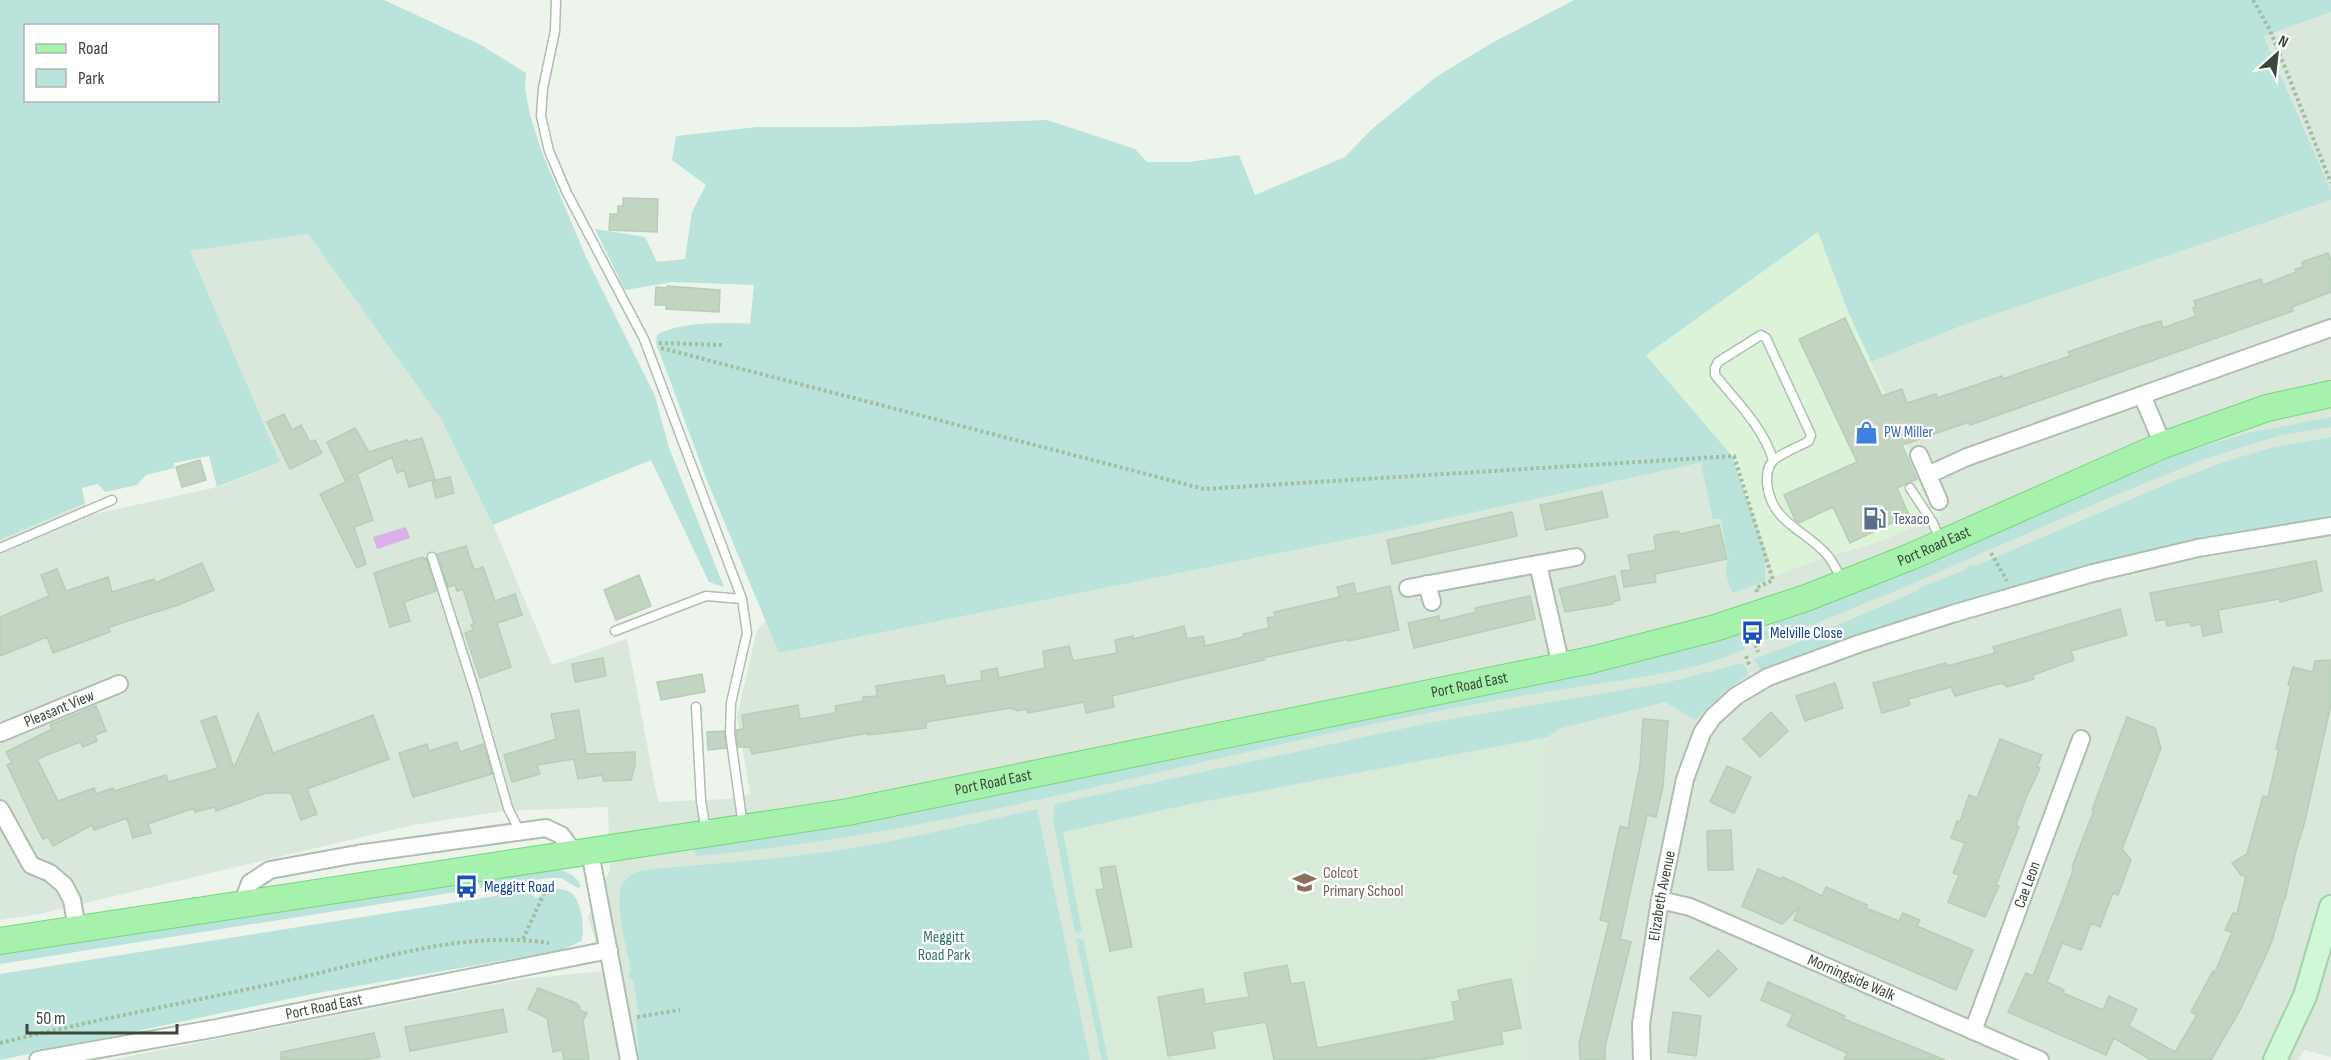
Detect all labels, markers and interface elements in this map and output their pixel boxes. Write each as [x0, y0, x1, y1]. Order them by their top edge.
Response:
legend [24, 24, 219, 102]
north arrow [2247, 24, 2307, 84]
text: N [2275, 32, 2291, 52]
text: Road [78, 38, 108, 59]
text: Park [78, 68, 104, 89]
shop icon: PW Miller [1853, 419, 1879, 445]
place label: PW Miller [1884, 423, 1934, 442]
fuel station icon: Texaco [1862, 506, 1888, 532]
place label: Texaco [1893, 510, 1930, 529]
street label: Port Road East [1895, 522, 1974, 571]
bus stop icon: Melville Close [1739, 620, 1765, 646]
place label: Melville Close [1770, 624, 1843, 643]
street label: Port Road East [1429, 668, 1510, 702]
street label: Pleasant View [21, 686, 97, 732]
street label: Port Road East [953, 765, 1033, 799]
street label: Elizabeth Avenue [1644, 849, 1679, 942]
street label: Cae Leon [2010, 859, 2044, 911]
place label: Colcot Primary School [1323, 864, 1404, 901]
school or university icon: Colcot Primary School [1292, 869, 1318, 895]
bus stop icon: Meggitt Road [453, 874, 479, 900]
place label: Meggitt Road [484, 878, 555, 897]
park label: Meggitt Road Park [918, 928, 970, 965]
street label: Morningside Walk [1805, 950, 1898, 1005]
street label: Port Road East [284, 990, 364, 1024]
scale bar [27, 997, 177, 1035]
text: 50 m [36, 1008, 66, 1029]

